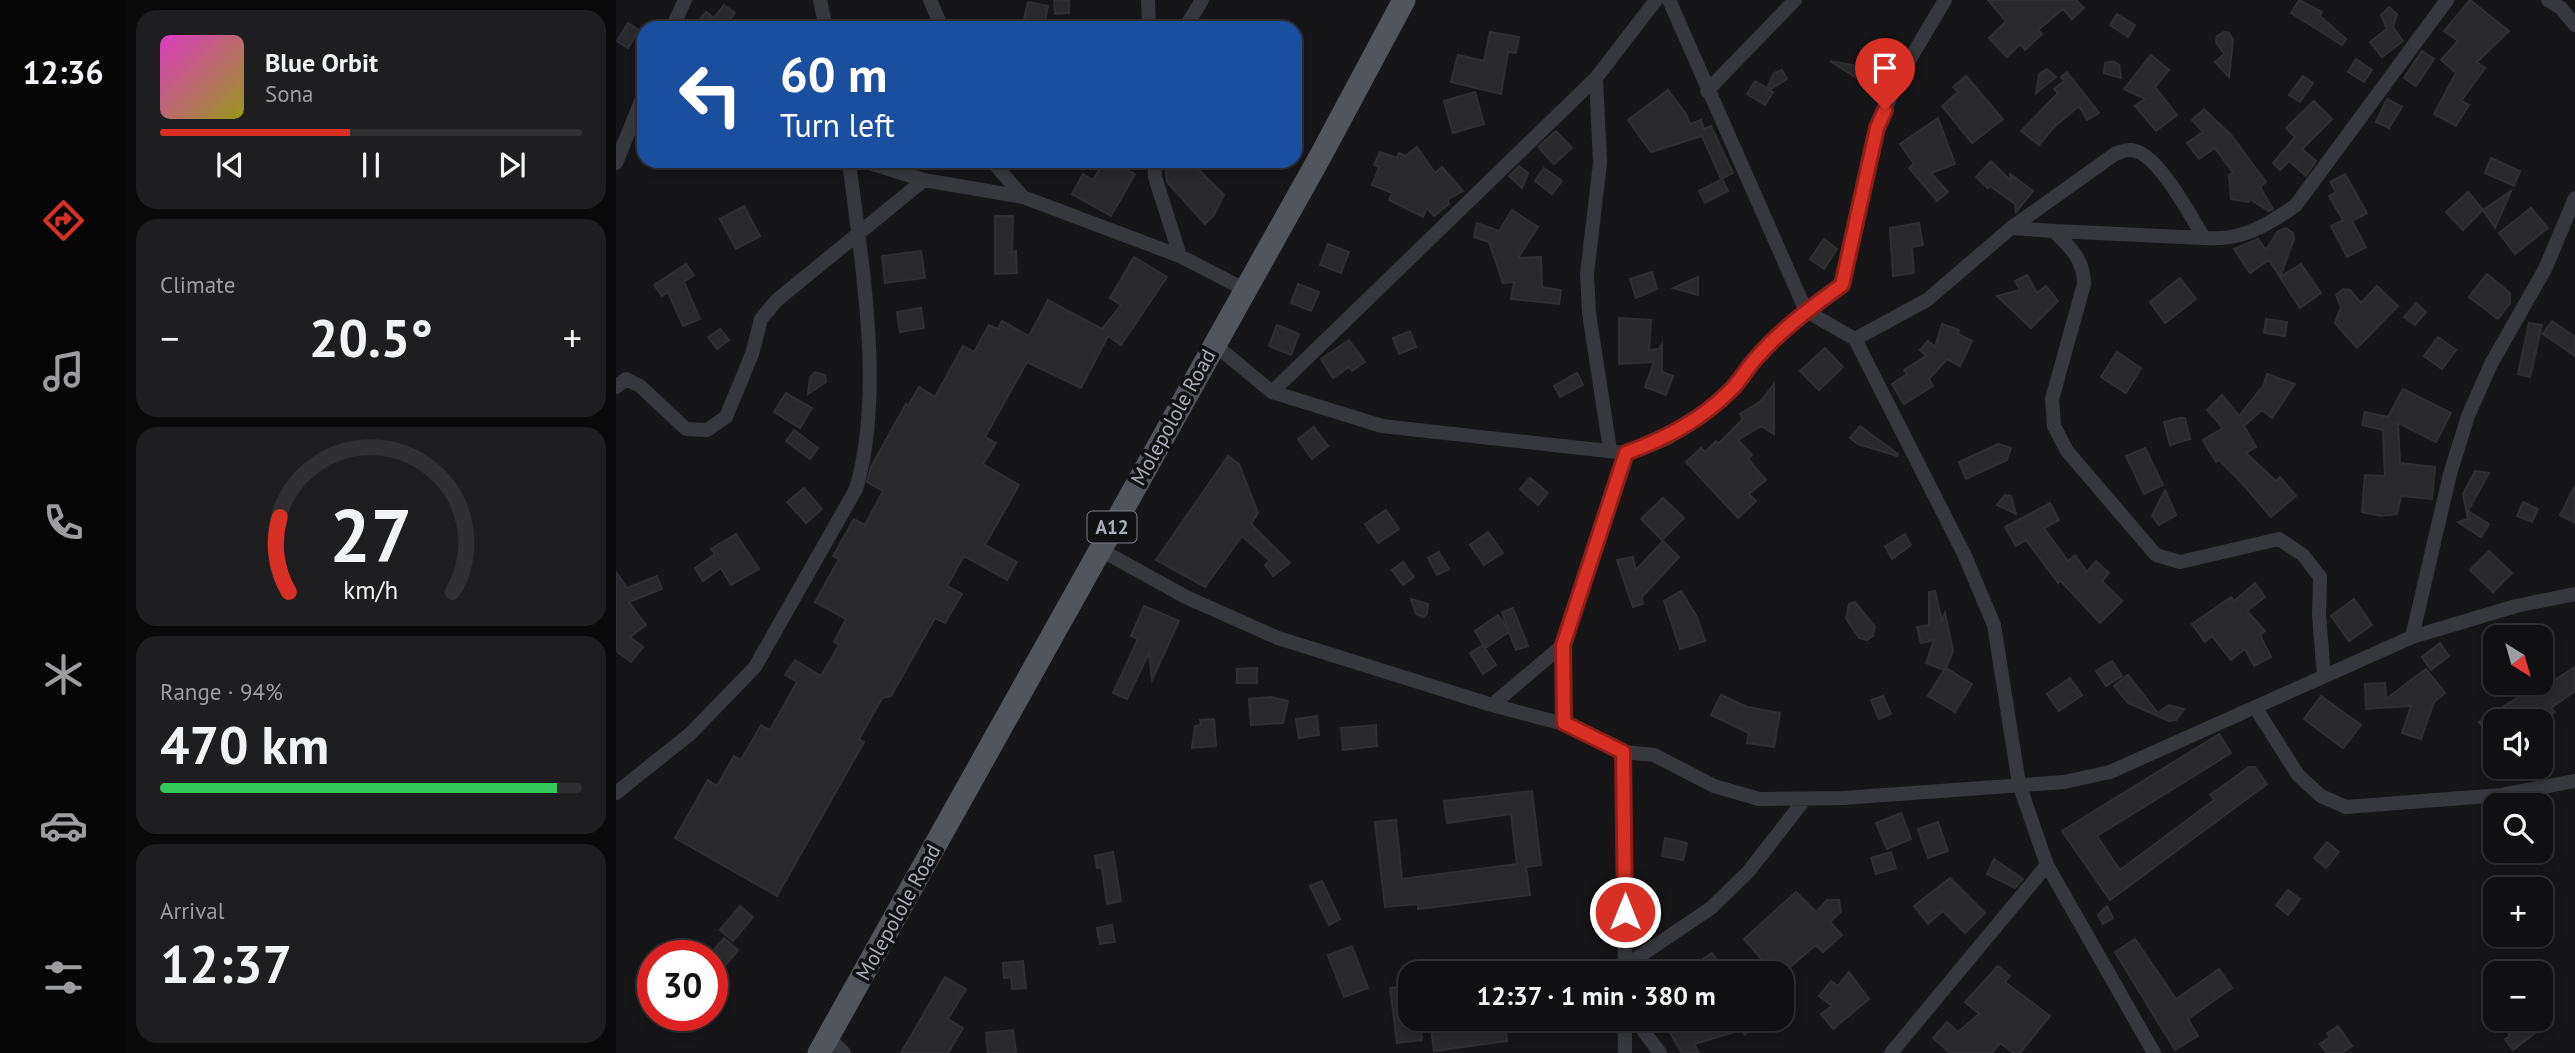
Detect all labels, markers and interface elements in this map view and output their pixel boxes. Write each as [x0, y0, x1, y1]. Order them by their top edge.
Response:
pin [1855, 38, 1915, 110]
text: 60 m [780, 42, 887, 106]
text: Blue Orbit [265, 46, 378, 79]
icon: left [665, 49, 756, 140]
icon: arrive [1866, 49, 1904, 87]
text: 12:36 [22, 51, 104, 93]
text: Sona [265, 79, 314, 108]
text: Turn left [780, 104, 895, 146]
icon: previous [211, 146, 249, 184]
icon: pause [352, 146, 390, 184]
icon: next [493, 146, 531, 184]
icon: directions [39, 196, 88, 245]
text: Climate [160, 270, 235, 299]
text: 20.5° [309, 304, 433, 371]
text: − [160, 313, 179, 362]
text: + [563, 313, 582, 362]
street label: Molepolole Road [1124, 344, 1222, 490]
icon: music [39, 347, 88, 396]
text: 27 [330, 489, 412, 583]
icon: phone [39, 498, 88, 547]
road number: A12 [1088, 512, 1136, 542]
text: km/h [344, 574, 398, 606]
north arrow [2483, 625, 2553, 695]
map controls [2483, 625, 2553, 1031]
icon: climate [39, 650, 88, 699]
text: Range · 94% [160, 677, 283, 706]
button: sound [2483, 709, 2553, 779]
text: 470 km [160, 711, 329, 778]
button: search [2483, 793, 2553, 863]
icon: car [39, 801, 88, 850]
street label: Molepolole Road [849, 839, 947, 985]
position arrow [1588, 875, 1662, 949]
button: + [2483, 877, 2553, 947]
text: Arrival [160, 896, 224, 925]
text: 12:37 [160, 930, 292, 997]
speed limit sign: 30 [637, 940, 728, 1031]
icon: filters [39, 953, 88, 1002]
button: − [2483, 961, 2553, 1031]
text: 12:37 · 1 min · 380 m [1476, 979, 1716, 1012]

